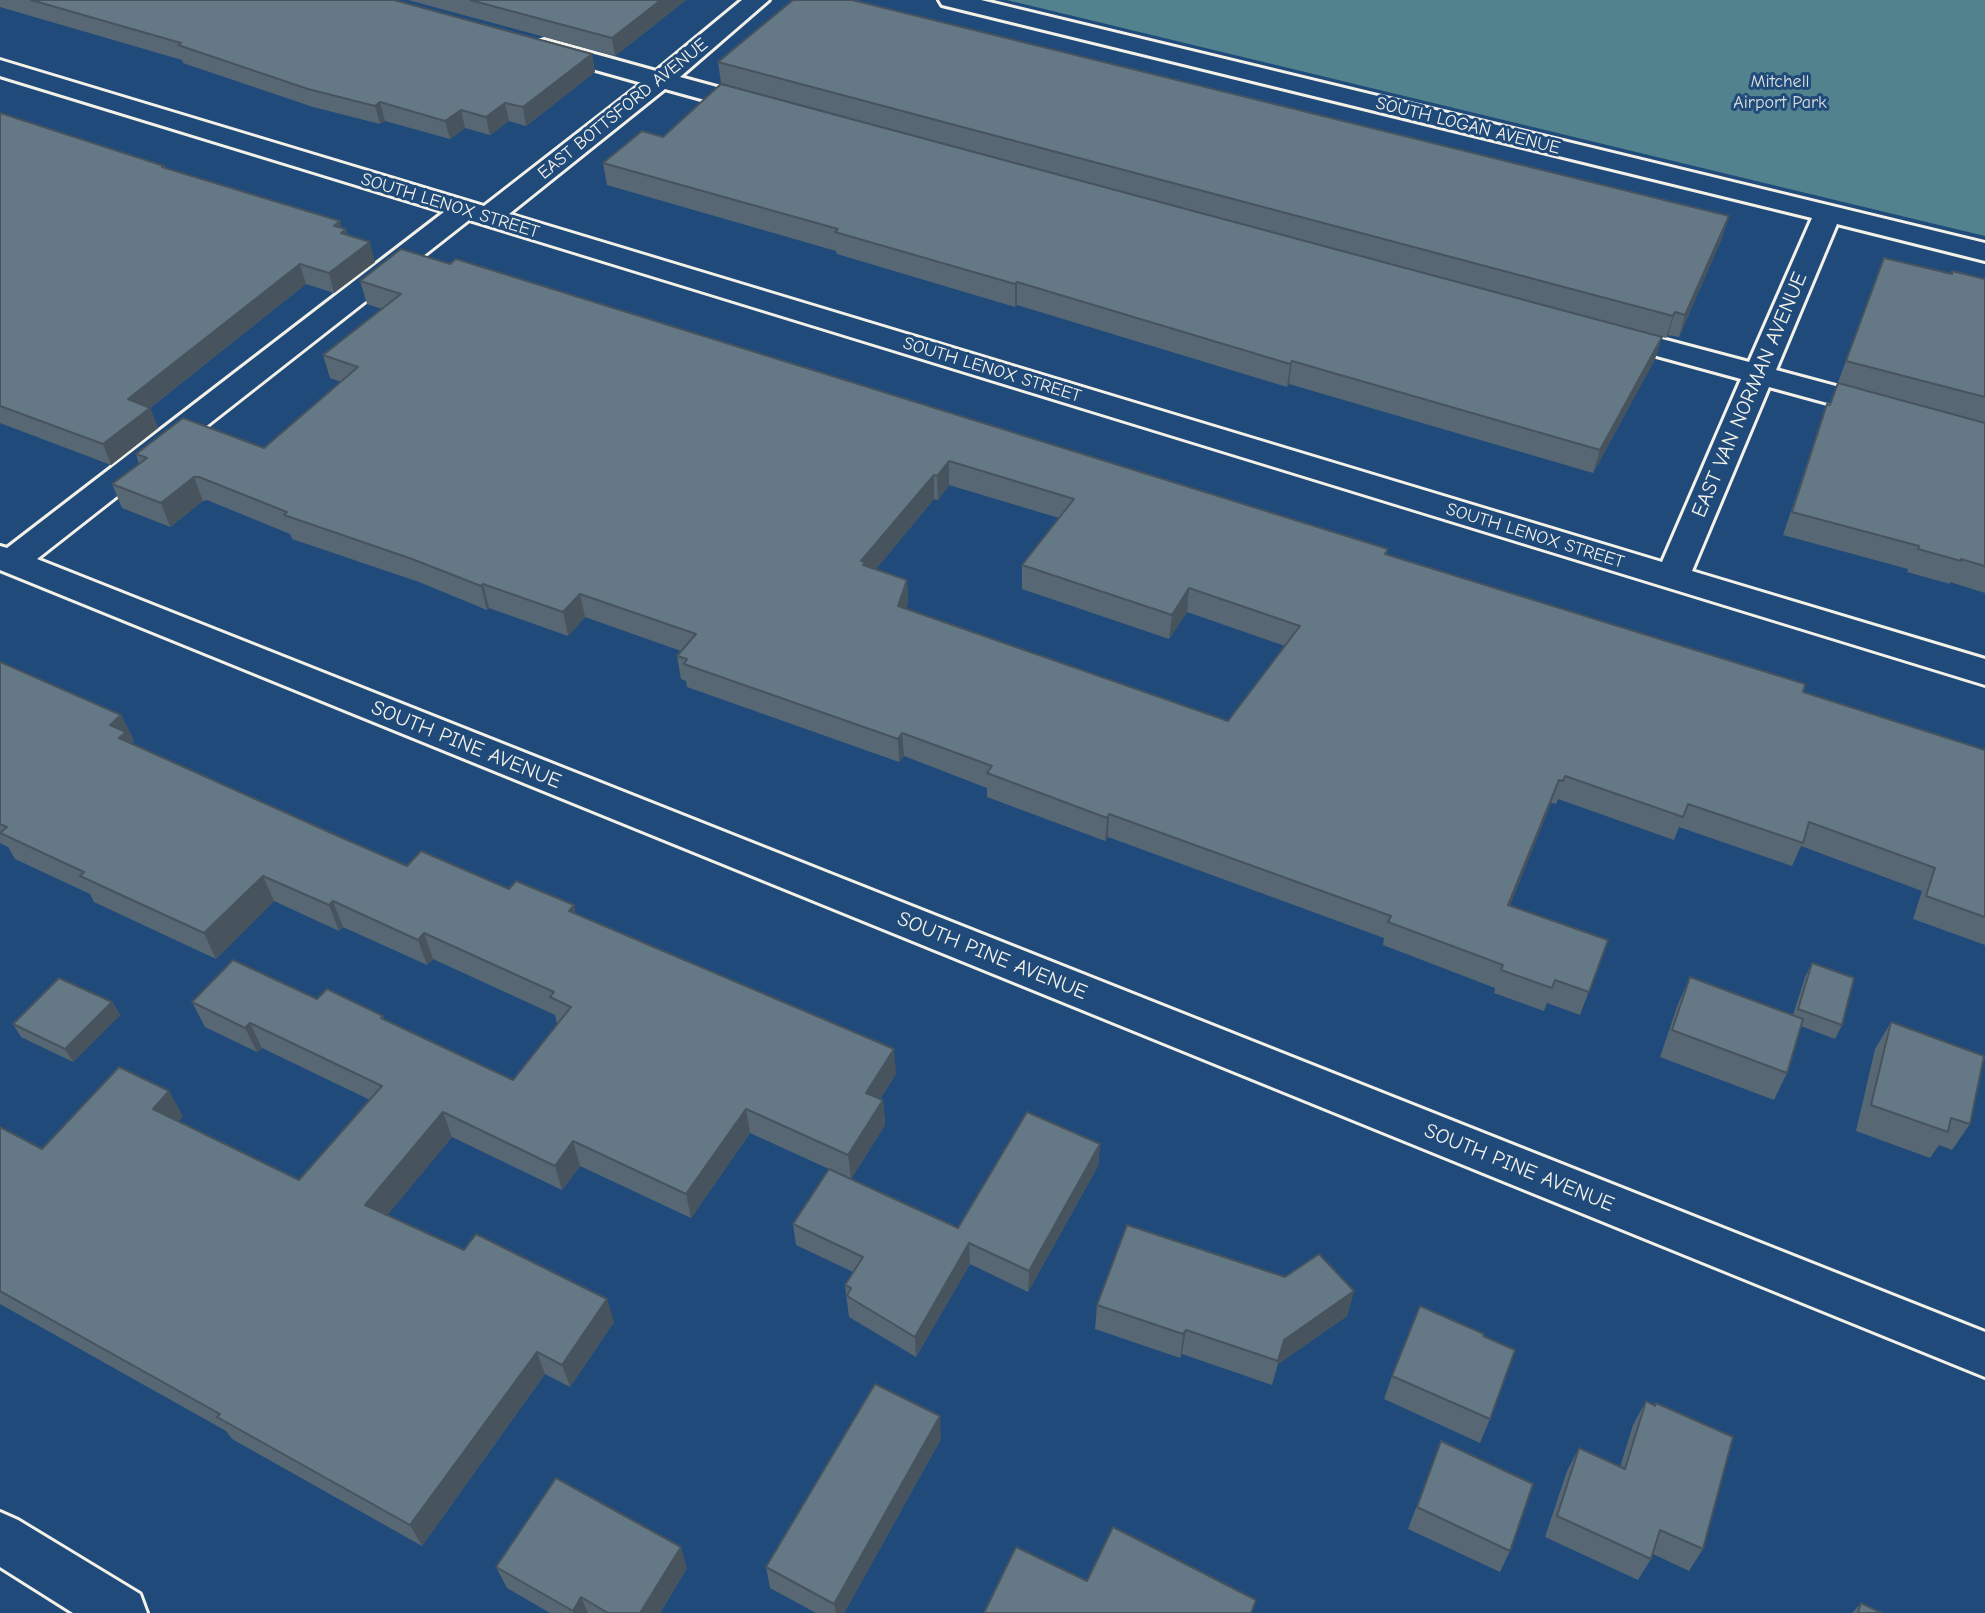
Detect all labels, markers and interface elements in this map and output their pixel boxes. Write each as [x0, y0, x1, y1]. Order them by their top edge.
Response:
street label: EAST BOTTSFORD AVENUE [534, 34, 712, 184]
park label: Mitchell Airport Park [1733, 71, 1827, 114]
street label: SOUTH LOGAN AVENUE [1374, 93, 1562, 159]
street label: SOUTH LENOX STREET [358, 169, 542, 243]
street label: EAST VAN NORMAN AVENUE [1687, 269, 1813, 521]
street label: SOUTH LENOX STREET [900, 333, 1084, 407]
street label: SOUTH LENOX STREET [1443, 499, 1627, 573]
street label: SOUTH PINE AVENUE [367, 695, 565, 795]
street label: SOUTH PINE AVENUE [893, 906, 1091, 1006]
street label: SOUTH PINE AVENUE [1420, 1118, 1618, 1218]

